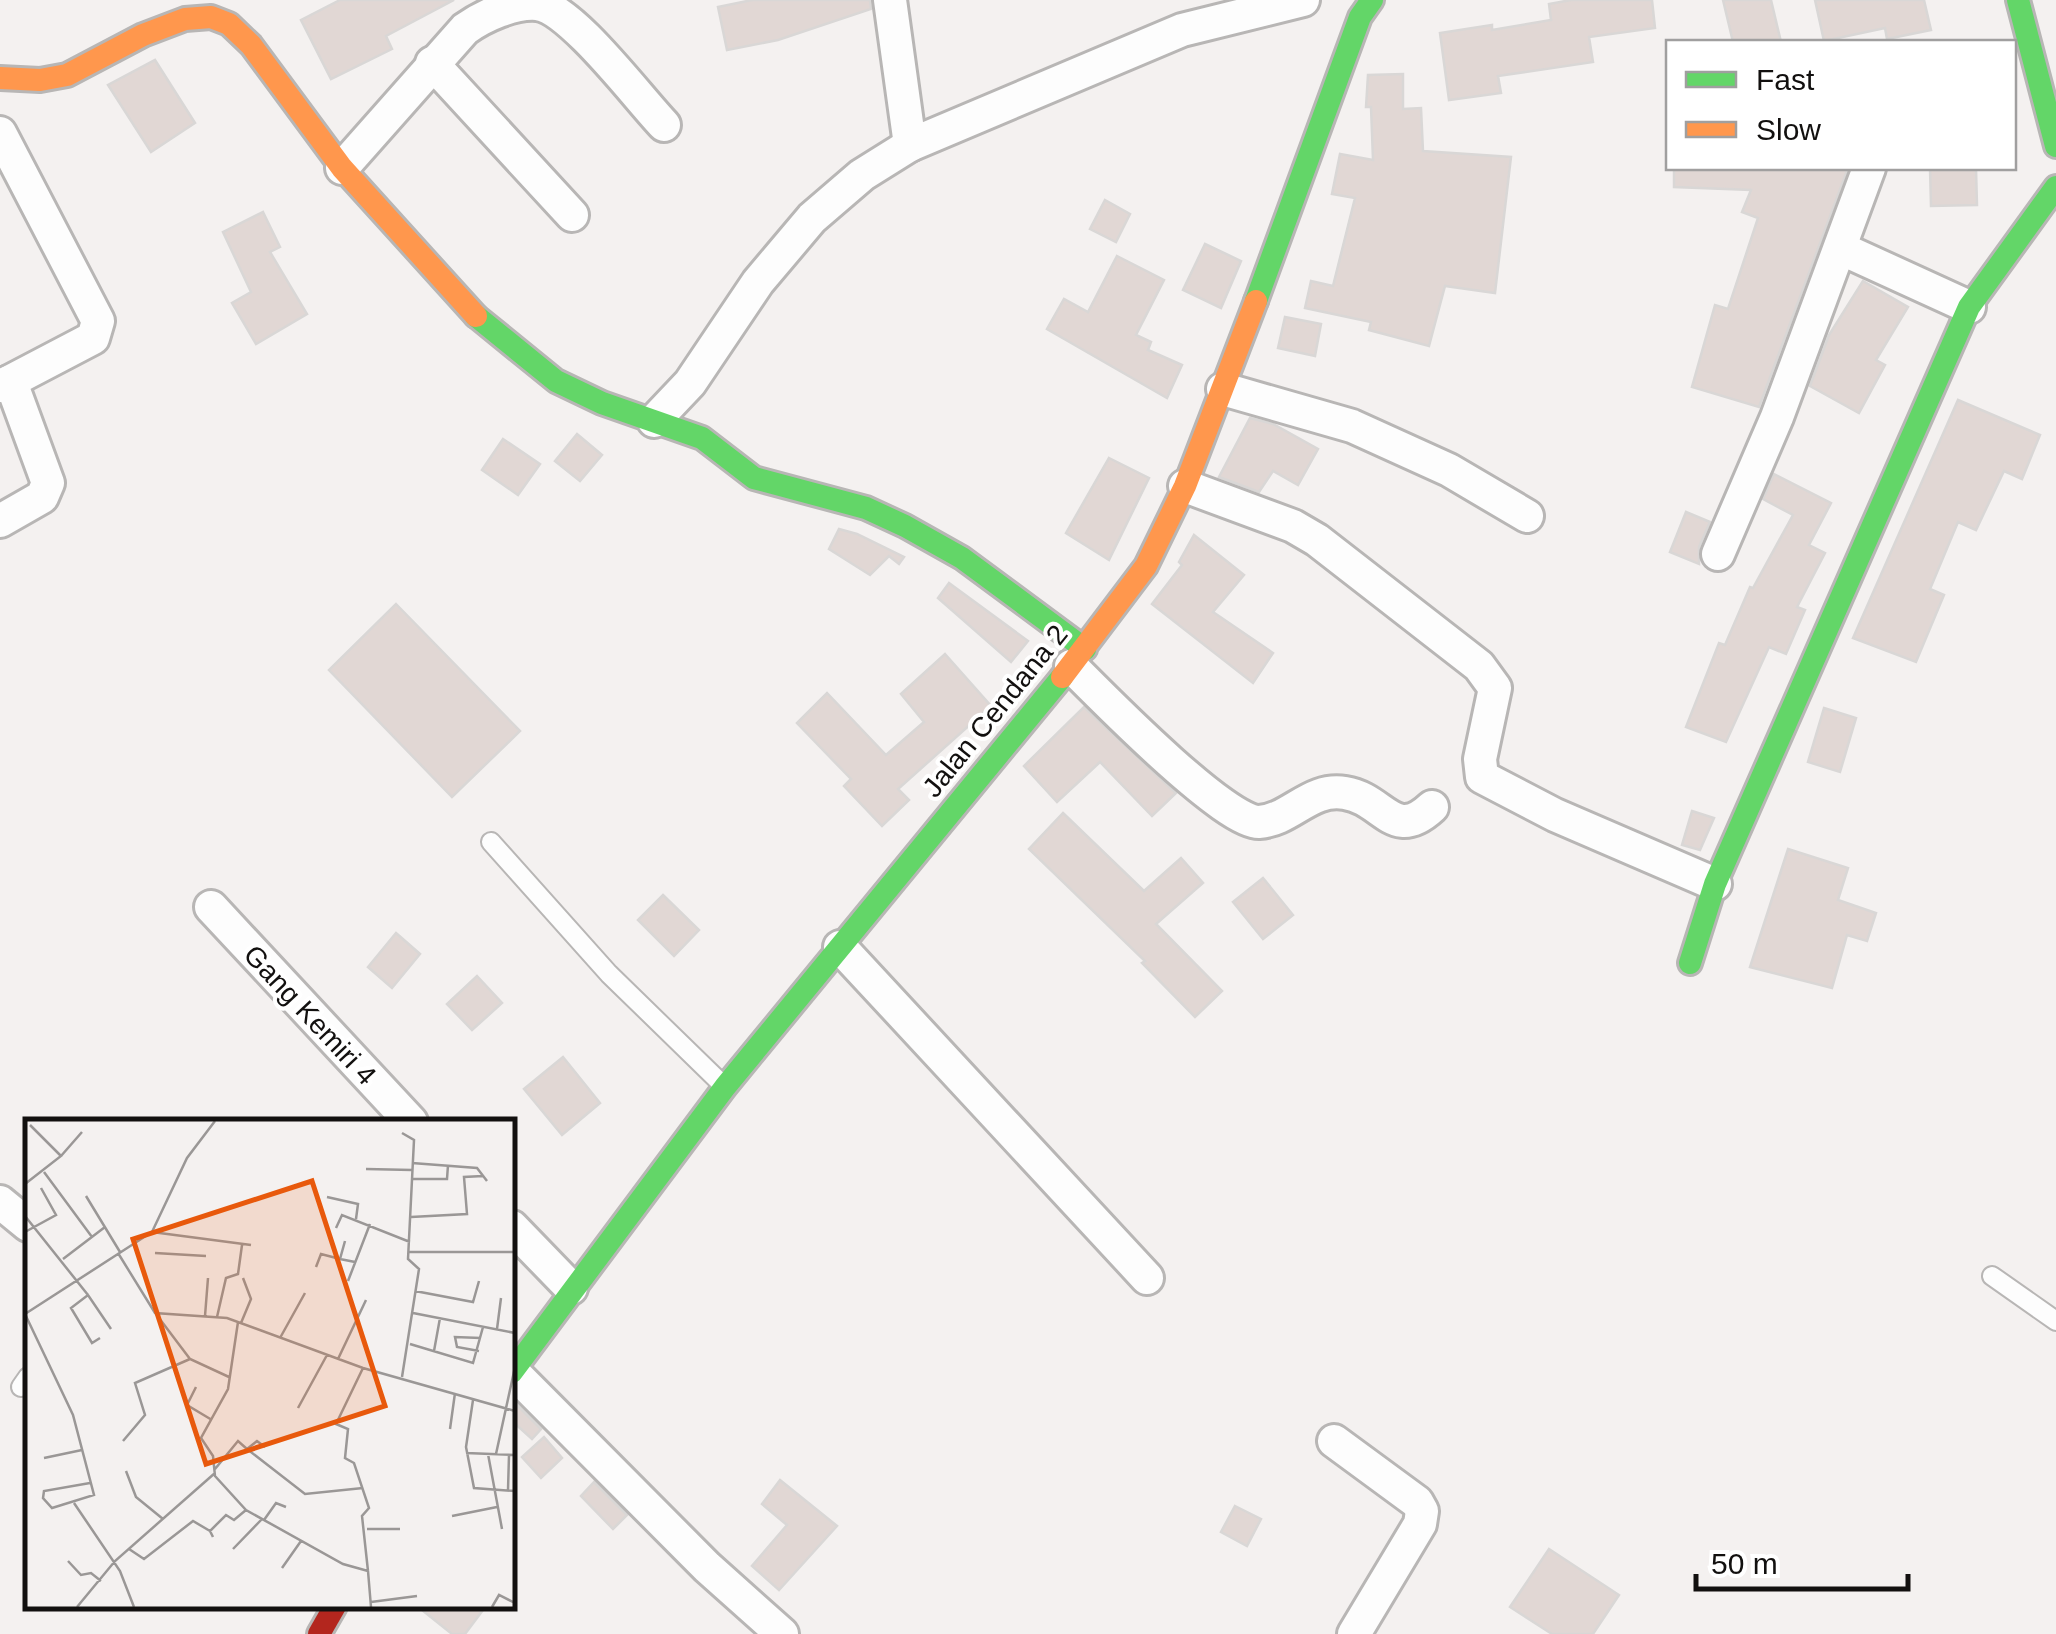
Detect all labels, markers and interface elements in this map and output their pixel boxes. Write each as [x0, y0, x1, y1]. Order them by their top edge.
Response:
legend [1666, 40, 2016, 170]
text: Fast [1756, 63, 1815, 96]
text: Slow [1756, 113, 1821, 146]
street label: Jalan Cendana 2 [916, 619, 1074, 803]
street label: Gang Kemiri 4 [238, 939, 382, 1091]
inset map [25, 1119, 515, 1609]
scale bar [1696, 1529, 1908, 1591]
text: 50 m [1711, 1547, 1778, 1580]

